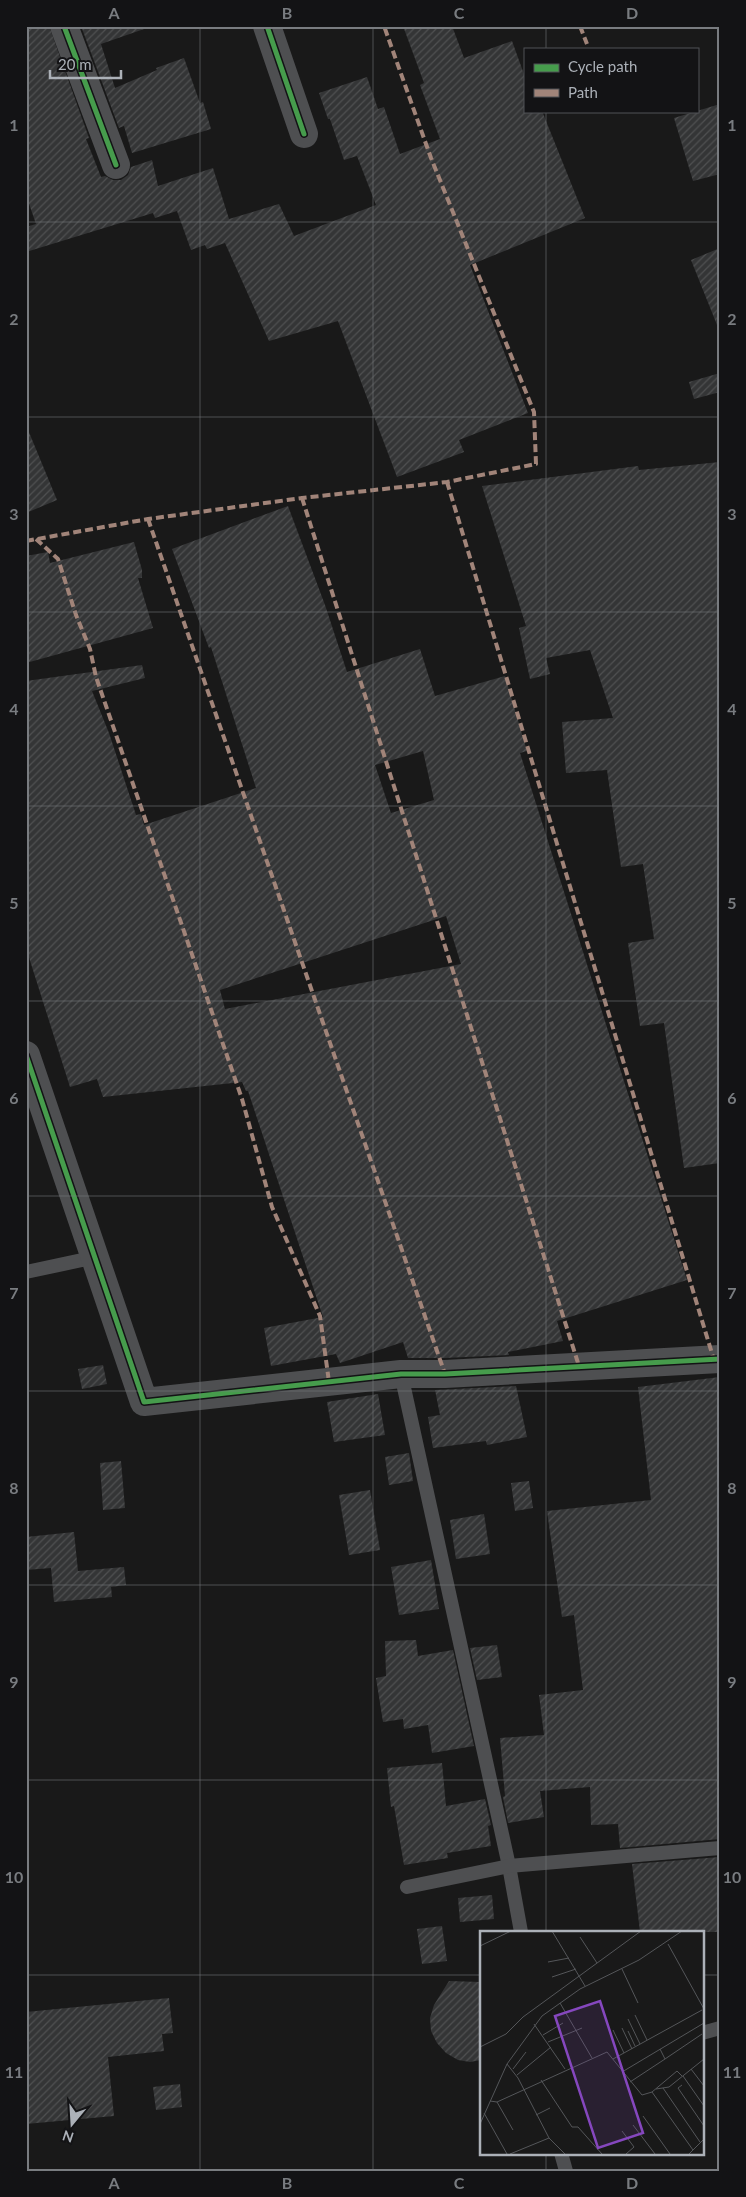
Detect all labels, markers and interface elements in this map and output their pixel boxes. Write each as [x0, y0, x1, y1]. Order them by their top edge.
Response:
text: A [107, 3, 120, 22]
text: B [282, 3, 292, 22]
text: C [454, 3, 465, 22]
text: D [626, 3, 638, 22]
scale bar [50, 48, 121, 80]
legend [524, 48, 698, 112]
text: 20 m [58, 55, 92, 73]
text: Cycle path [568, 57, 637, 75]
text: Path [568, 83, 598, 101]
text: 1 [9, 115, 19, 134]
text: 1 [727, 115, 737, 134]
text: 2 [9, 309, 19, 328]
text: 2 [727, 309, 737, 328]
text: 3 [9, 504, 19, 523]
text: 3 [727, 504, 737, 523]
text: 4 [9, 699, 19, 718]
text: 4 [727, 699, 737, 718]
text: 5 [9, 893, 19, 912]
text: 5 [727, 893, 737, 912]
text: 6 [9, 1088, 19, 1107]
text: 6 [727, 1088, 737, 1107]
text: 7 [9, 1283, 19, 1302]
text: 7 [727, 1283, 737, 1302]
text: 8 [9, 1478, 19, 1497]
text: 8 [727, 1478, 737, 1497]
text: 9 [9, 1672, 19, 1691]
text: 9 [727, 1672, 737, 1691]
text: 10 [5, 1867, 23, 1886]
text: 10 [723, 1867, 741, 1886]
inset map [480, 1931, 704, 2154]
text: 11 [5, 2062, 23, 2081]
text: 11 [723, 2062, 741, 2081]
north arrow [48, 2100, 98, 2150]
text: N [60, 2127, 76, 2147]
text: A [107, 2173, 120, 2192]
text: B [282, 2173, 292, 2192]
text: C [454, 2173, 465, 2192]
text: D [626, 2173, 638, 2192]

